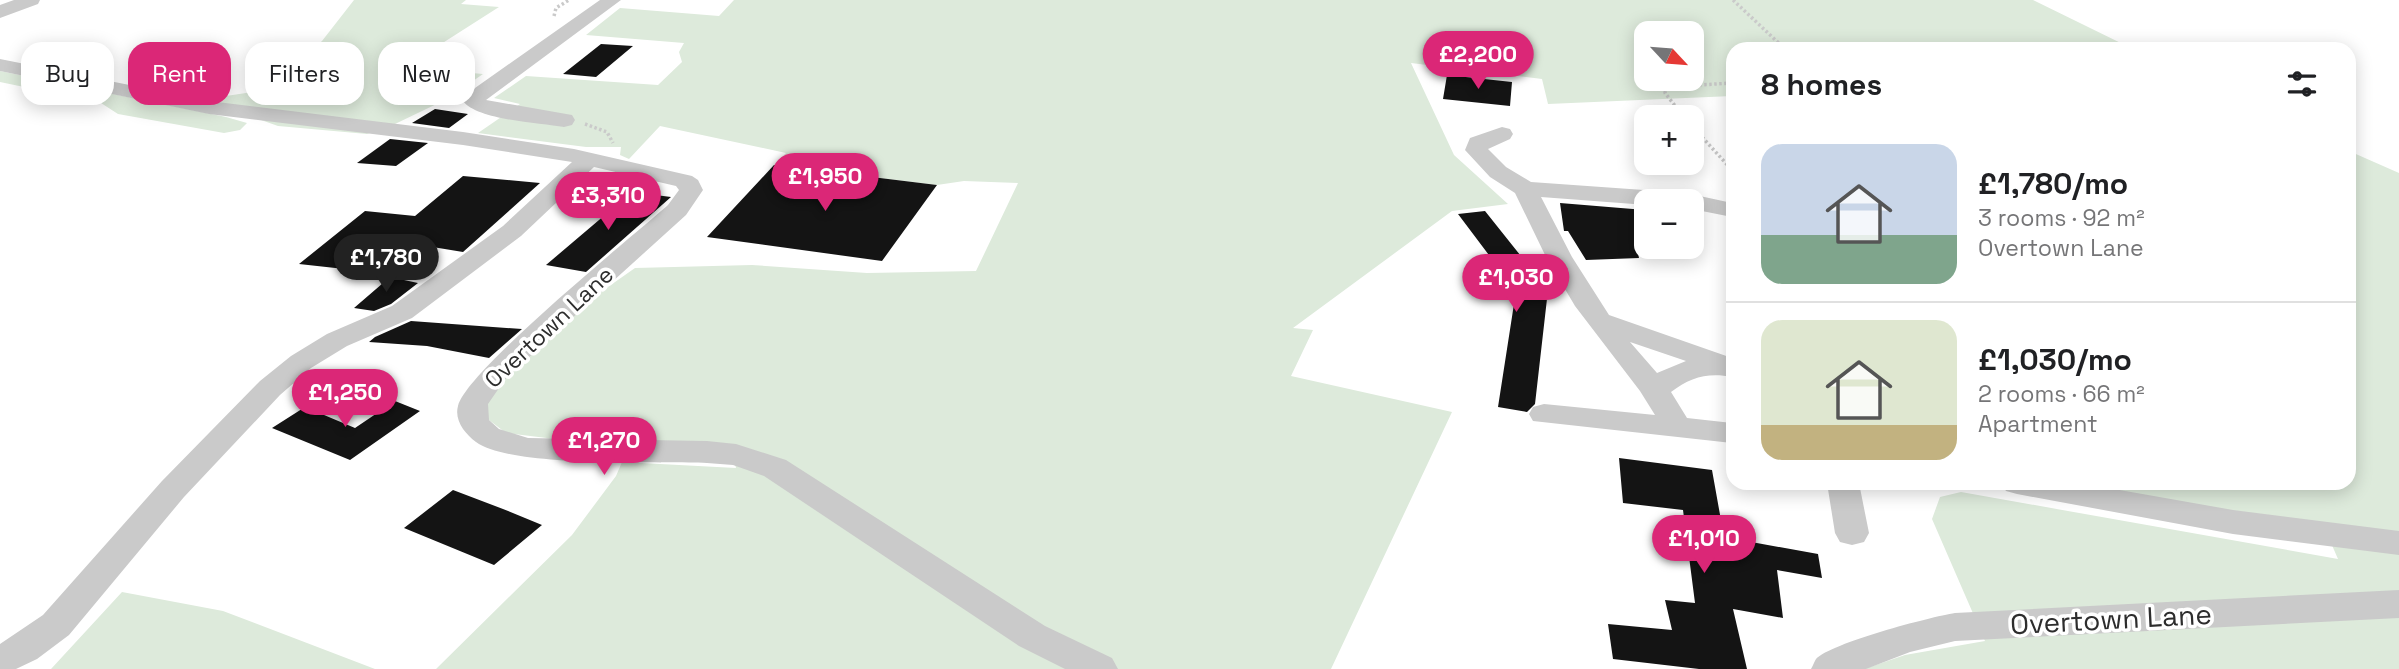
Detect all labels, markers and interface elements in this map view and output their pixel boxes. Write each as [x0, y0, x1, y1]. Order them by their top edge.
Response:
north arrow [1634, 21, 1704, 91]
map controls [1634, 21, 1704, 259]
pin: £2,200 [1421, 32, 1535, 91]
text: £2,200 [1439, 39, 1517, 69]
chip: Buy [21, 42, 114, 105]
chip: Rent [128, 42, 231, 105]
chip: Filters [245, 42, 364, 105]
chip: New [378, 42, 475, 105]
text: 8 homes [1761, 65, 1882, 104]
icon: filters [2283, 65, 2321, 103]
button: + [1634, 105, 1704, 175]
pin: £1,950 [768, 154, 882, 213]
text: £1,950 [788, 161, 862, 191]
text: £1,780/mo [1978, 164, 2128, 203]
icon: home [1817, 172, 1901, 256]
pin: £3,310 [551, 173, 665, 232]
text: £3,310 [571, 180, 645, 210]
button: − [1634, 189, 1704, 259]
text: 3 rooms · 92 m² [1978, 203, 2145, 233]
text: Overtown Lane [1978, 233, 2144, 263]
pin: £1,780 [329, 234, 443, 294]
text: £1,780 [350, 242, 422, 272]
pin: £1,030 [1459, 254, 1573, 314]
street label: Overtown Lane [478, 260, 620, 394]
text: £1,030 [1478, 262, 1554, 292]
text: £1,030/mo [1978, 340, 2132, 379]
icon: home [1817, 348, 1901, 432]
pin: £1,250 [288, 370, 402, 429]
text: £1,250 [308, 377, 382, 407]
text: 2 rooms · 66 m² [1978, 379, 2145, 409]
text: Apartment [1978, 409, 2098, 439]
pin: £1,270 [547, 418, 661, 477]
text: £1,270 [568, 425, 640, 455]
pin: £1,010 [1647, 516, 1761, 575]
text: £1,010 [1668, 523, 1740, 553]
street label: Overtown Lane [2009, 596, 2213, 642]

